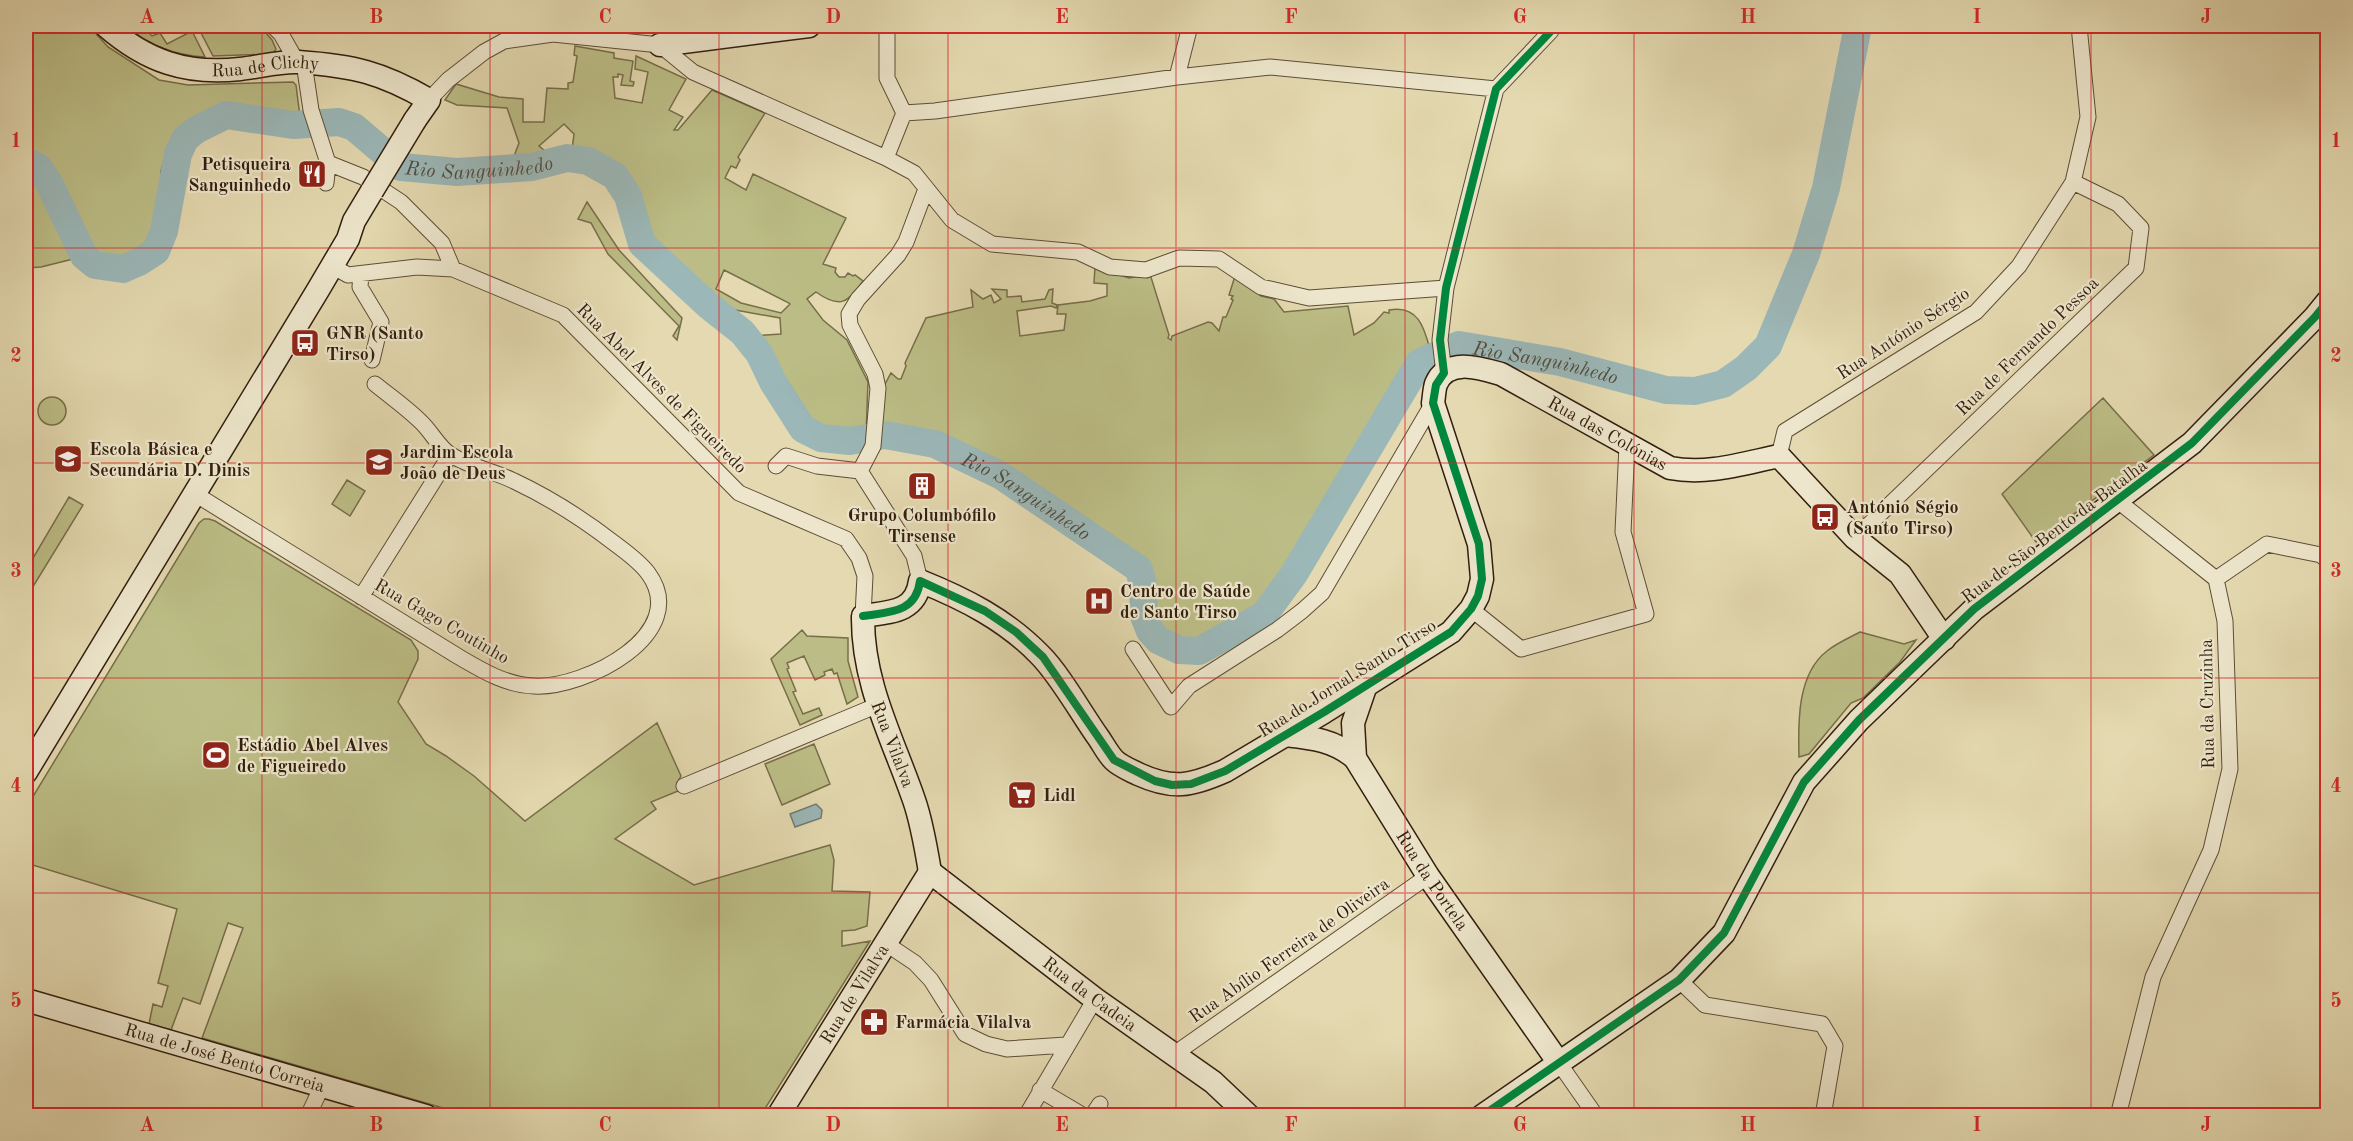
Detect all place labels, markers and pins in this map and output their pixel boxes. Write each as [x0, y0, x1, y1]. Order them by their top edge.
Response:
place label: Petisqueira Sanguinhedo [188, 156, 291, 195]
restaurant icon: Petisqueira Sanguinhedo [296, 158, 328, 190]
place label: GNR (Santo Tirso) [326, 325, 424, 364]
bus stop icon: GNR (Santo Tirso) [289, 327, 321, 359]
place label: Escola Básica e Secundária D. Dinis [89, 441, 250, 480]
school or university icon: Escola Básica e Secundária D. Dinis [52, 443, 84, 475]
place label: Jardim Escola João de Deus [400, 444, 513, 483]
school or university icon: Jardim Escola João de Deus [363, 446, 395, 478]
building icon: Grupo Columbófilo Tirsense [906, 470, 938, 502]
place label: António Ségio (Santo Tirso) [1846, 499, 1959, 538]
bus stop icon: António Ségio (Santo Tirso) [1809, 501, 1841, 533]
place label: Grupo Columbófilo Tirsense [848, 507, 996, 546]
place label: Centro de Saúde de Santo Tirso [1120, 583, 1250, 622]
hospital icon: Centro de Saúde de Santo Tirso [1083, 585, 1115, 617]
place label: Estádio Abel Alves de Figueiredo [237, 737, 388, 776]
sports icon: Estádio Abel Alves de Figueiredo [200, 739, 232, 771]
supermarket icon: Lidl [1006, 779, 1038, 811]
place label: Lidl [1043, 787, 1076, 805]
pharmacy icon: Farmácia Vilalva [858, 1006, 890, 1038]
place label: Farmácia Vilalva [895, 1014, 1031, 1032]

